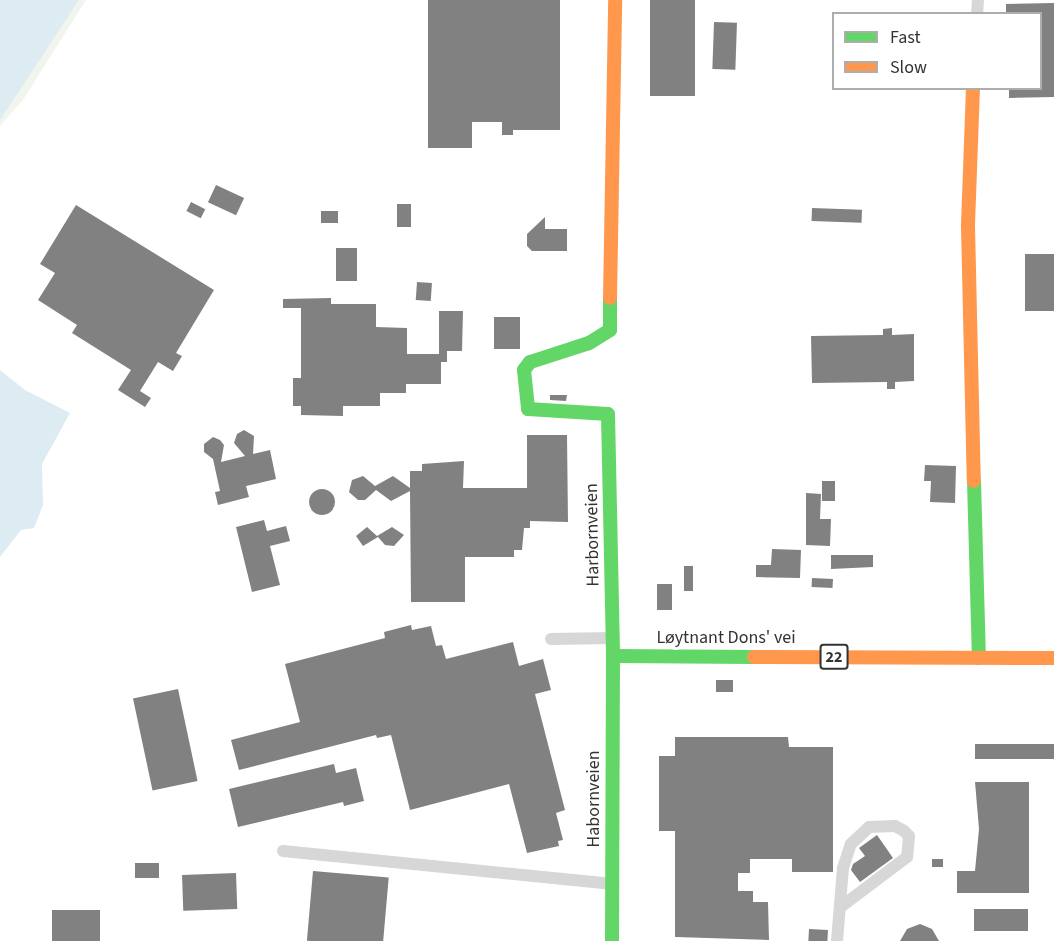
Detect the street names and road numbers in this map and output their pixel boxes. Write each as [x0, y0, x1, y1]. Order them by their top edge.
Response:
street label: Harbornveien [581, 483, 605, 587]
street label: Løytnant Dons' vei [656, 627, 796, 649]
road number: 22 [819, 644, 849, 670]
street label: Habornveien [583, 750, 605, 848]

